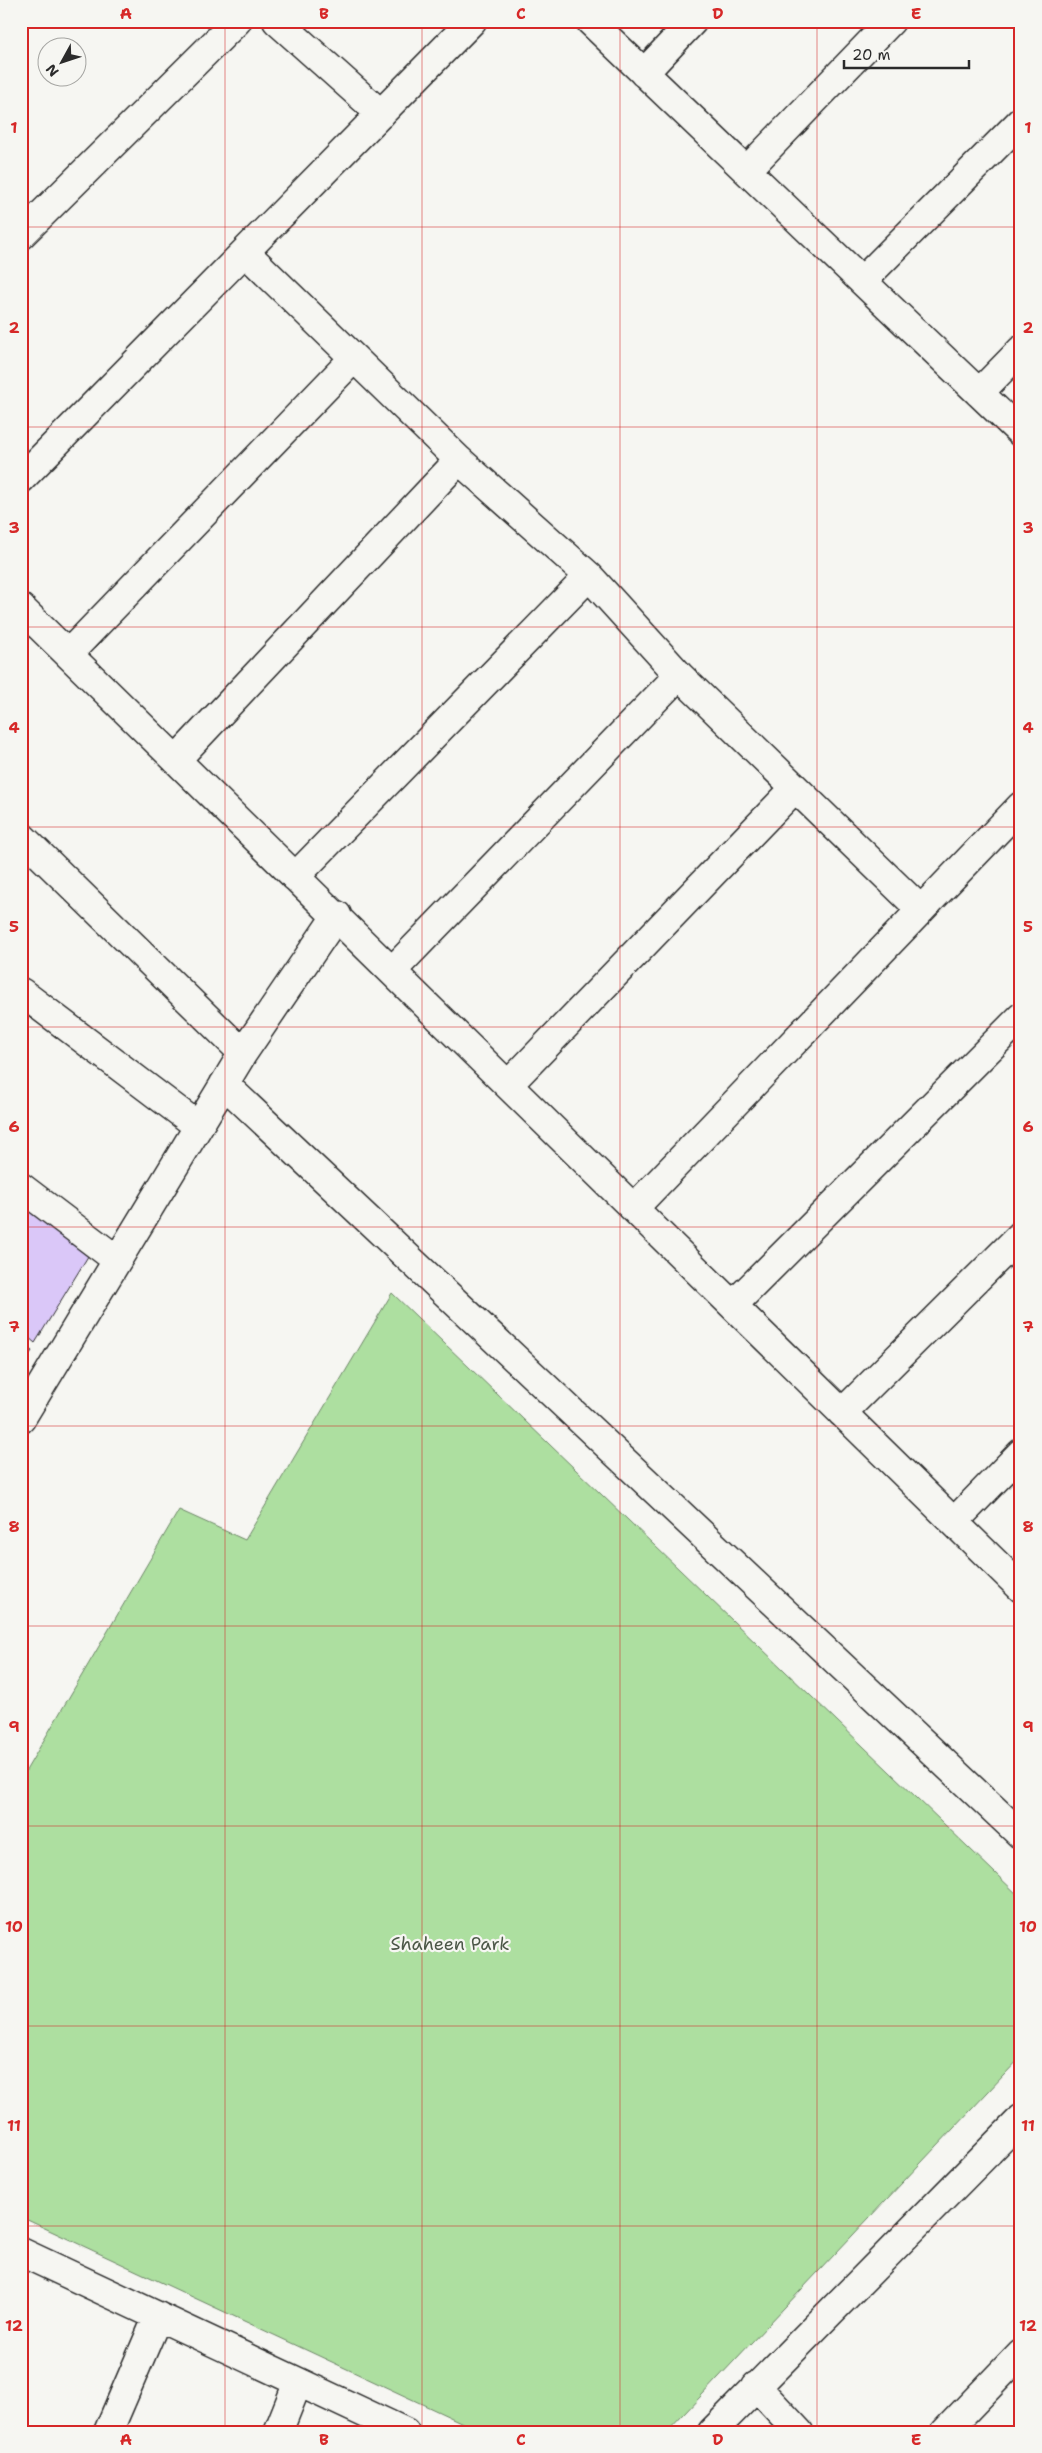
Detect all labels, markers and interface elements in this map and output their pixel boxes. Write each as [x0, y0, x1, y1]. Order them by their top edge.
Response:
text: A [120, 3, 132, 24]
text: B [319, 3, 329, 24]
text: C [516, 3, 526, 24]
text: D [712, 3, 724, 24]
text: E [911, 3, 921, 24]
north arrow [38, 38, 88, 88]
scale bar [844, 38, 970, 70]
text: 20 m [852, 45, 891, 65]
text: N [42, 60, 63, 80]
text: 1 [10, 117, 18, 138]
text: 1 [1024, 117, 1032, 138]
text: 2 [8, 317, 20, 338]
text: 2 [1022, 317, 1034, 338]
text: 3 [8, 517, 20, 538]
text: 3 [1022, 517, 1034, 538]
text: 4 [8, 717, 20, 738]
text: 4 [1022, 717, 1034, 738]
text: 5 [9, 916, 19, 937]
text: 5 [1023, 916, 1033, 937]
text: 6 [8, 1116, 20, 1137]
text: 6 [1022, 1116, 1034, 1137]
text: 7 [8, 1316, 20, 1337]
text: 7 [1022, 1316, 1034, 1337]
text: 8 [8, 1516, 20, 1537]
text: 8 [1022, 1516, 1034, 1537]
text: 9 [8, 1716, 20, 1737]
text: 9 [1022, 1716, 1034, 1737]
text: 10 [5, 1916, 23, 1937]
text: 10 [1019, 1916, 1037, 1937]
park label: Shaheen Park [391, 1932, 510, 1956]
text: 11 [7, 2115, 21, 2136]
text: 11 [1021, 2115, 1035, 2136]
text: 12 [5, 2315, 23, 2336]
text: 12 [1019, 2315, 1037, 2336]
text: A [120, 2429, 132, 2450]
text: B [319, 2429, 329, 2450]
text: C [516, 2429, 526, 2450]
text: D [712, 2429, 724, 2450]
text: E [911, 2429, 921, 2450]

